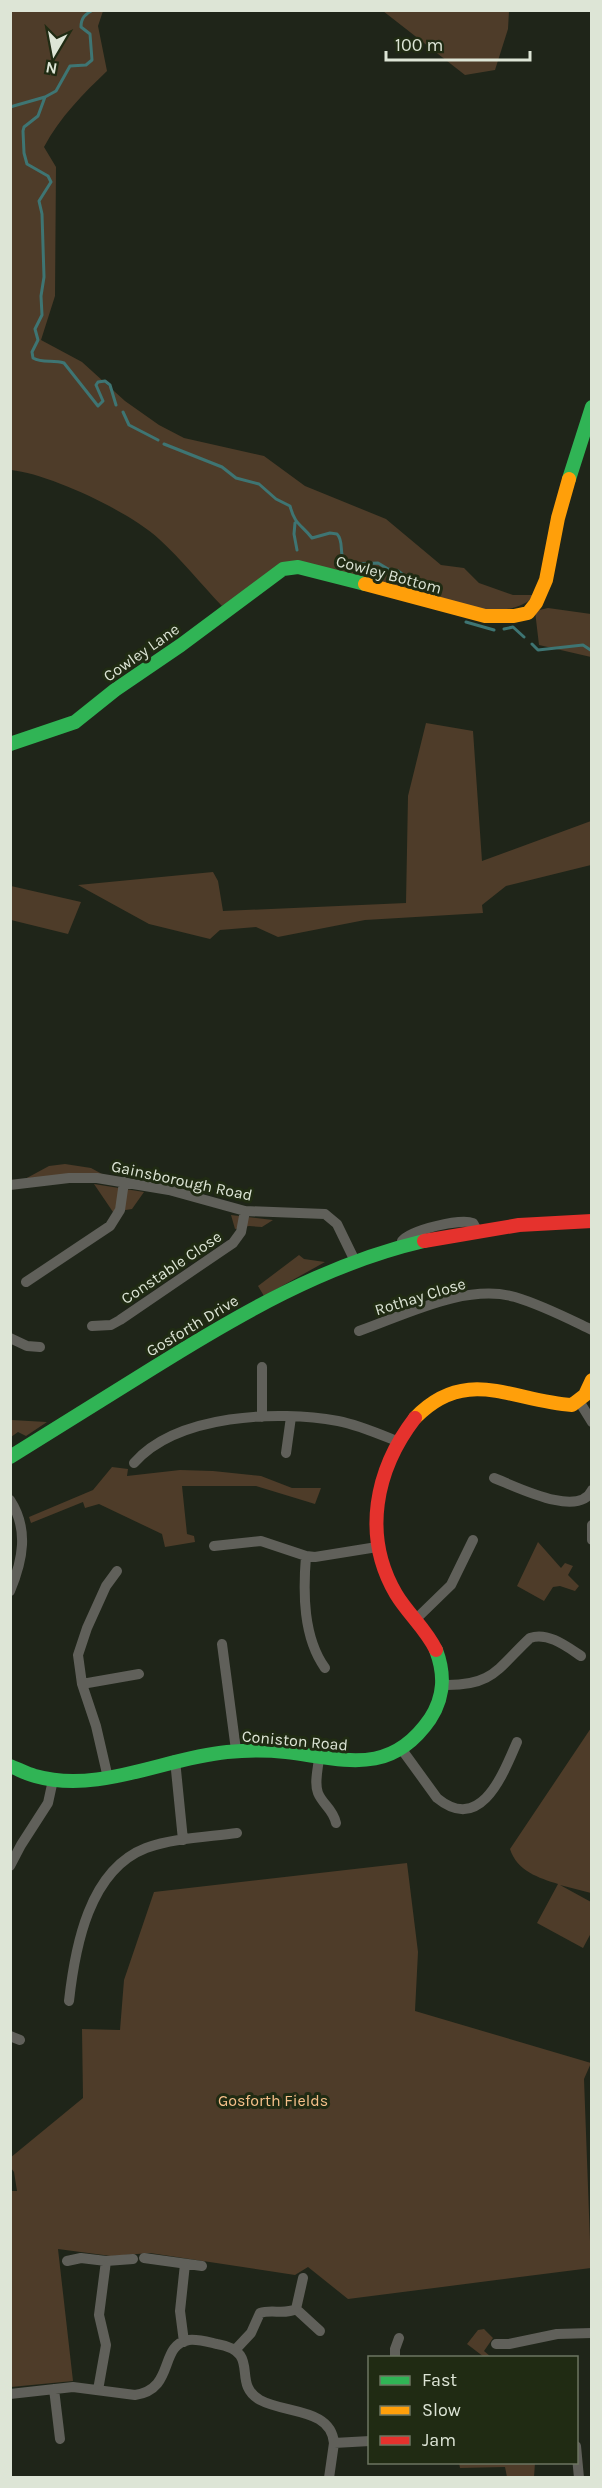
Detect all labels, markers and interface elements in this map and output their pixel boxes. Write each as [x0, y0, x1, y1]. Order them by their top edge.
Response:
north arrow [24, 24, 84, 84]
scale bar [386, 24, 530, 62]
text: 100 m [395, 34, 443, 56]
text: N [44, 58, 59, 79]
street label: Cowley Bottom [334, 551, 444, 598]
street label: Cowley Lane [100, 619, 183, 686]
street label: Gainsborough Road [110, 1156, 254, 1205]
street label: Constable Close [117, 1227, 225, 1308]
street label: Rothay Close [372, 1274, 468, 1319]
street label: Gosforth Drive [143, 1291, 242, 1360]
street label: Coniston Road [241, 1726, 349, 1755]
park label: Gosforth Fields [218, 2091, 328, 2110]
legend [368, 2356, 578, 2464]
text: Fast [422, 2369, 457, 2391]
text: Slow [422, 2399, 461, 2421]
text: Jam [422, 2429, 456, 2451]

